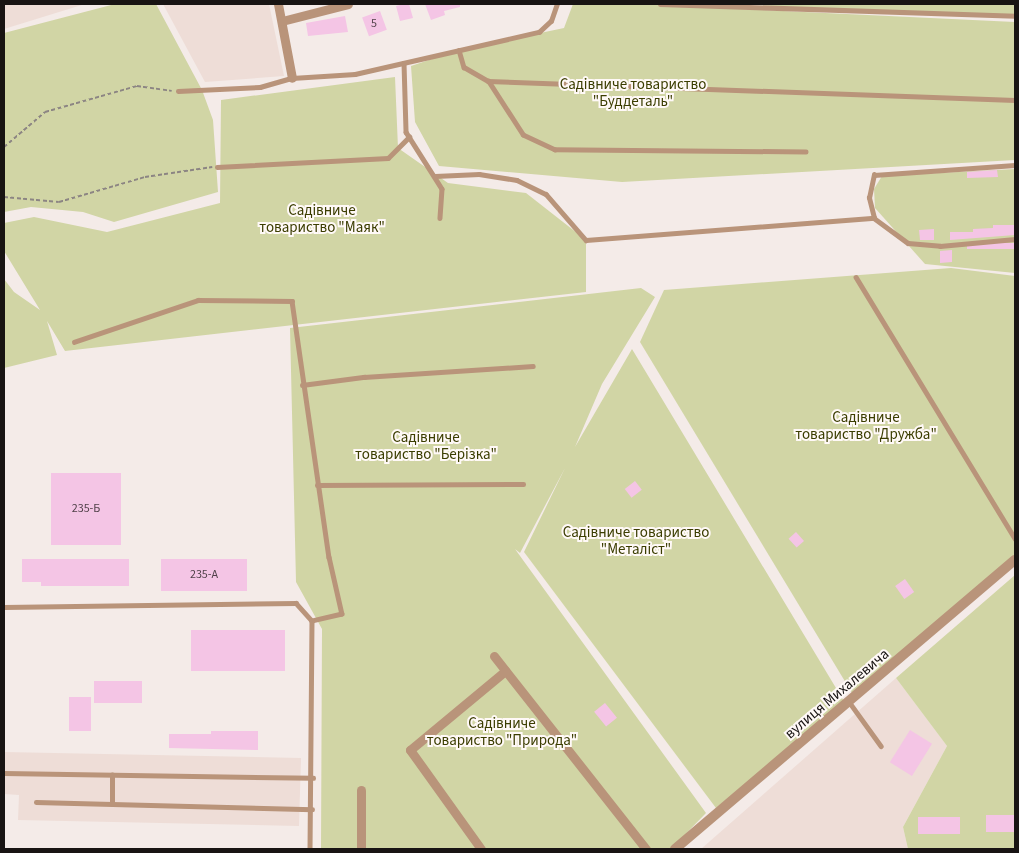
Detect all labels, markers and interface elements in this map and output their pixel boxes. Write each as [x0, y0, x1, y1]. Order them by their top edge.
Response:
house number: 5 [371, 17, 377, 31]
park label: Садівниче товариство "Буддеталь" [560, 75, 706, 110]
park label: Садівниче товариство "Маяк" [259, 201, 385, 236]
park label: Садівниче товариство "Дружба" [795, 408, 937, 443]
park label: Садівниче товариство "Берізка" [355, 428, 497, 463]
house number: 235-Б [72, 502, 100, 516]
park label: Садівниче товариство "Металіст" [563, 523, 709, 558]
house number: 235-А [190, 568, 218, 582]
street label: вулиця Михалевича [781, 645, 893, 743]
park label: Садівниче товариство "Природа" [427, 714, 577, 749]

